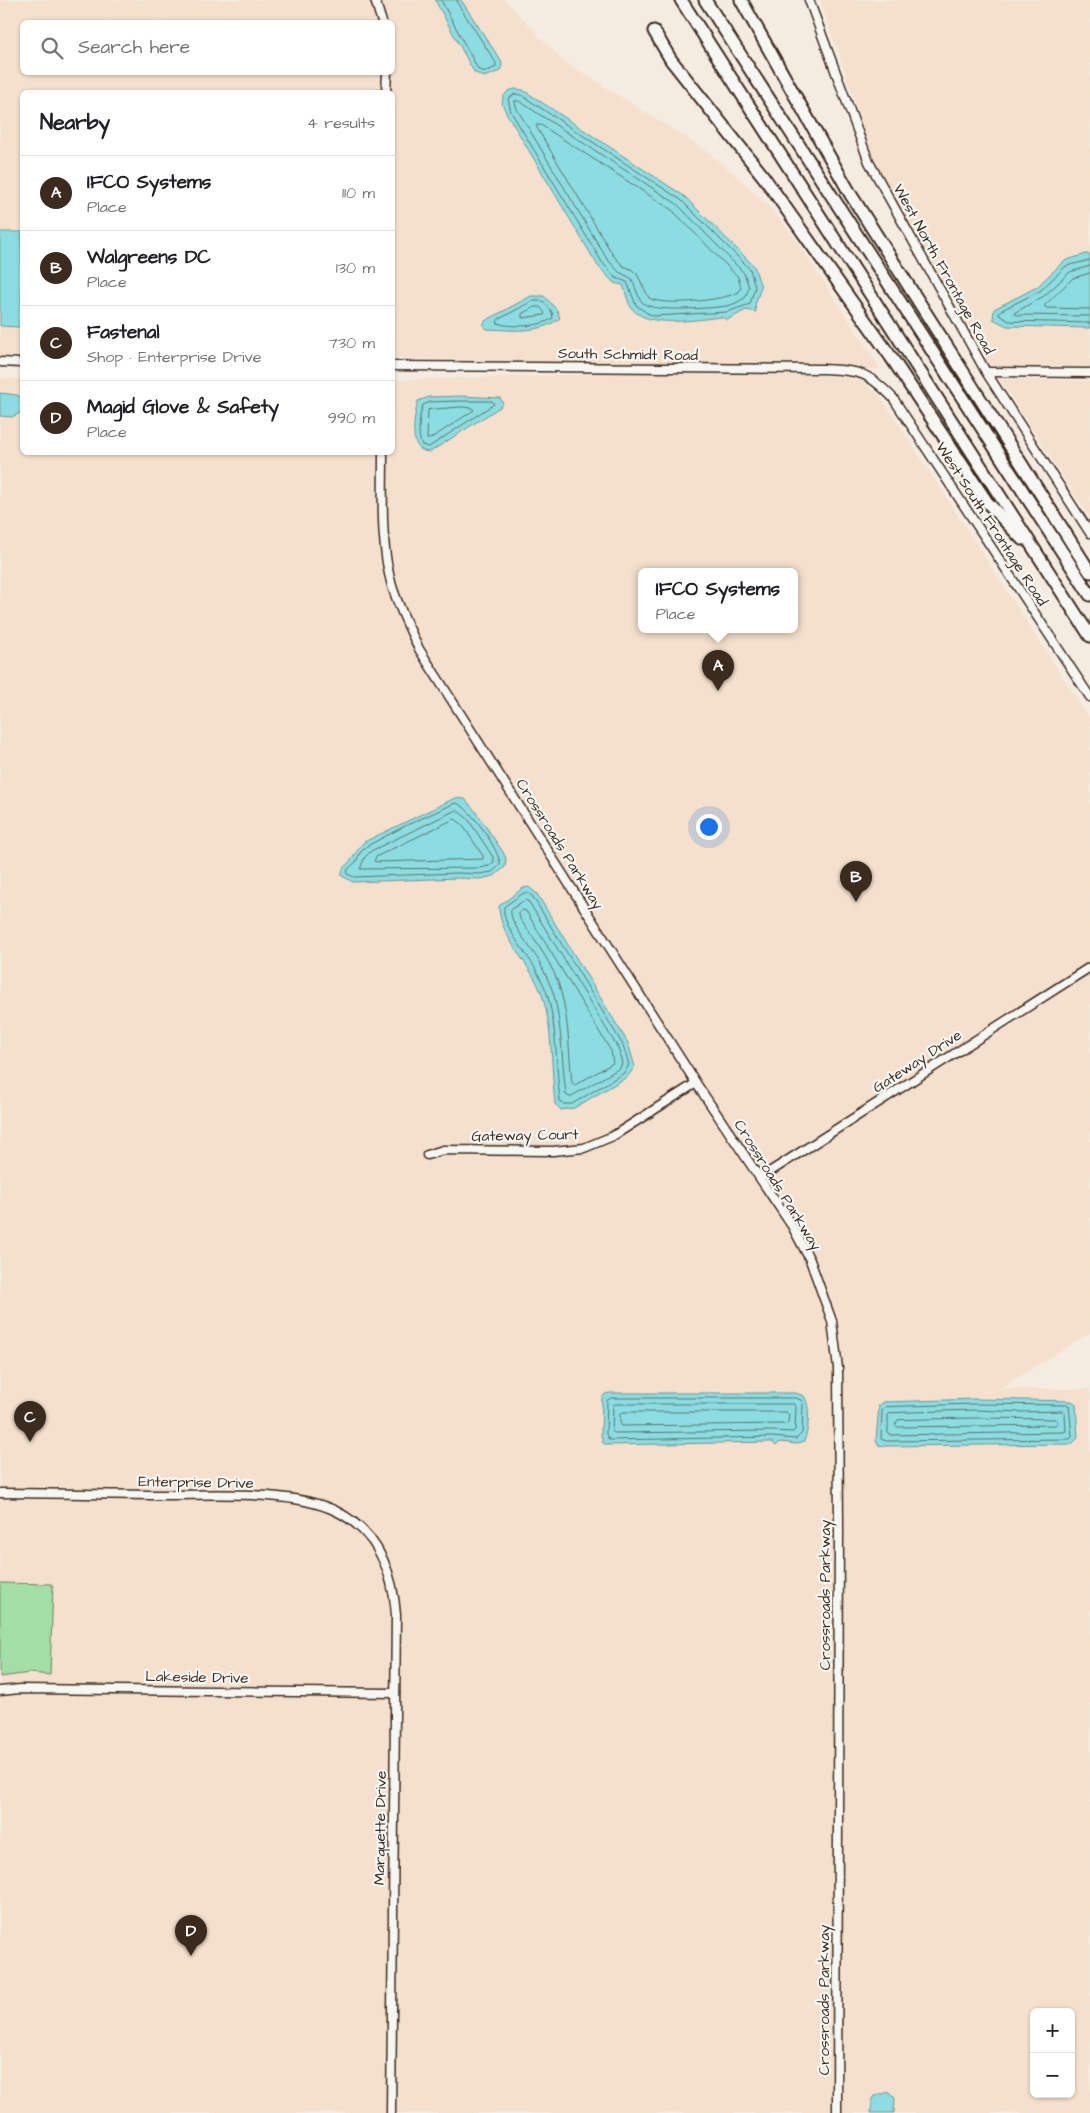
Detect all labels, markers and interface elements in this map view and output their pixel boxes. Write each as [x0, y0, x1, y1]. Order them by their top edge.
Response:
search box [20, 20, 395, 75]
icon: search [38, 34, 66, 62]
text: Search here [78, 34, 190, 61]
text: Nearby [40, 108, 110, 137]
text: 4 results [307, 112, 375, 134]
text: IFCO Systems [87, 169, 211, 196]
street label: West North Frontage Road [887, 180, 999, 359]
text: A [51, 182, 61, 204]
text: 110 m [342, 182, 375, 204]
text: Place [87, 196, 127, 218]
text: Walgreens DC [87, 244, 211, 271]
text: B [50, 257, 62, 279]
text: 130 m [336, 257, 375, 279]
text: Place [87, 271, 127, 293]
text: Fastenal [87, 319, 159, 346]
text: C [50, 332, 62, 354]
text: 730 m [328, 332, 375, 354]
street label: South Schmidt Road [558, 343, 698, 366]
text: Shop · Enterprise Drive [87, 346, 261, 368]
text: Magid Glove & Safety [87, 394, 279, 421]
text: D [51, 407, 61, 429]
text: 990 m [328, 407, 375, 429]
text: Place [87, 421, 127, 443]
street label: West South Frontage Road [930, 438, 1053, 611]
popup [638, 568, 798, 633]
text: IFCO Systems [656, 576, 780, 603]
text: Place [656, 603, 696, 625]
pin: A [702, 650, 734, 691]
street label: Crossroads Parkway [510, 775, 608, 914]
your location [696, 814, 722, 840]
pin: B [840, 861, 872, 902]
street label: Gateway Drive [869, 1025, 966, 1099]
street label: Crossroads Parkway [728, 1116, 826, 1255]
street label: Gateway Court [471, 1124, 579, 1148]
pin: C [14, 1401, 46, 1442]
street label: Enterprise Drive [138, 1471, 254, 1494]
street label: Crossroads Parkway [815, 1520, 837, 1670]
street label: Lakeside Drive [145, 1666, 249, 1689]
street label: Marquette Drive [369, 1771, 392, 1885]
pin: D [175, 1915, 207, 1956]
street label: Crossroads Parkway [814, 1925, 836, 2075]
map controls [1030, 2008, 1075, 2098]
button: + [1030, 2008, 1075, 2053]
button: − [1030, 2053, 1075, 2098]

